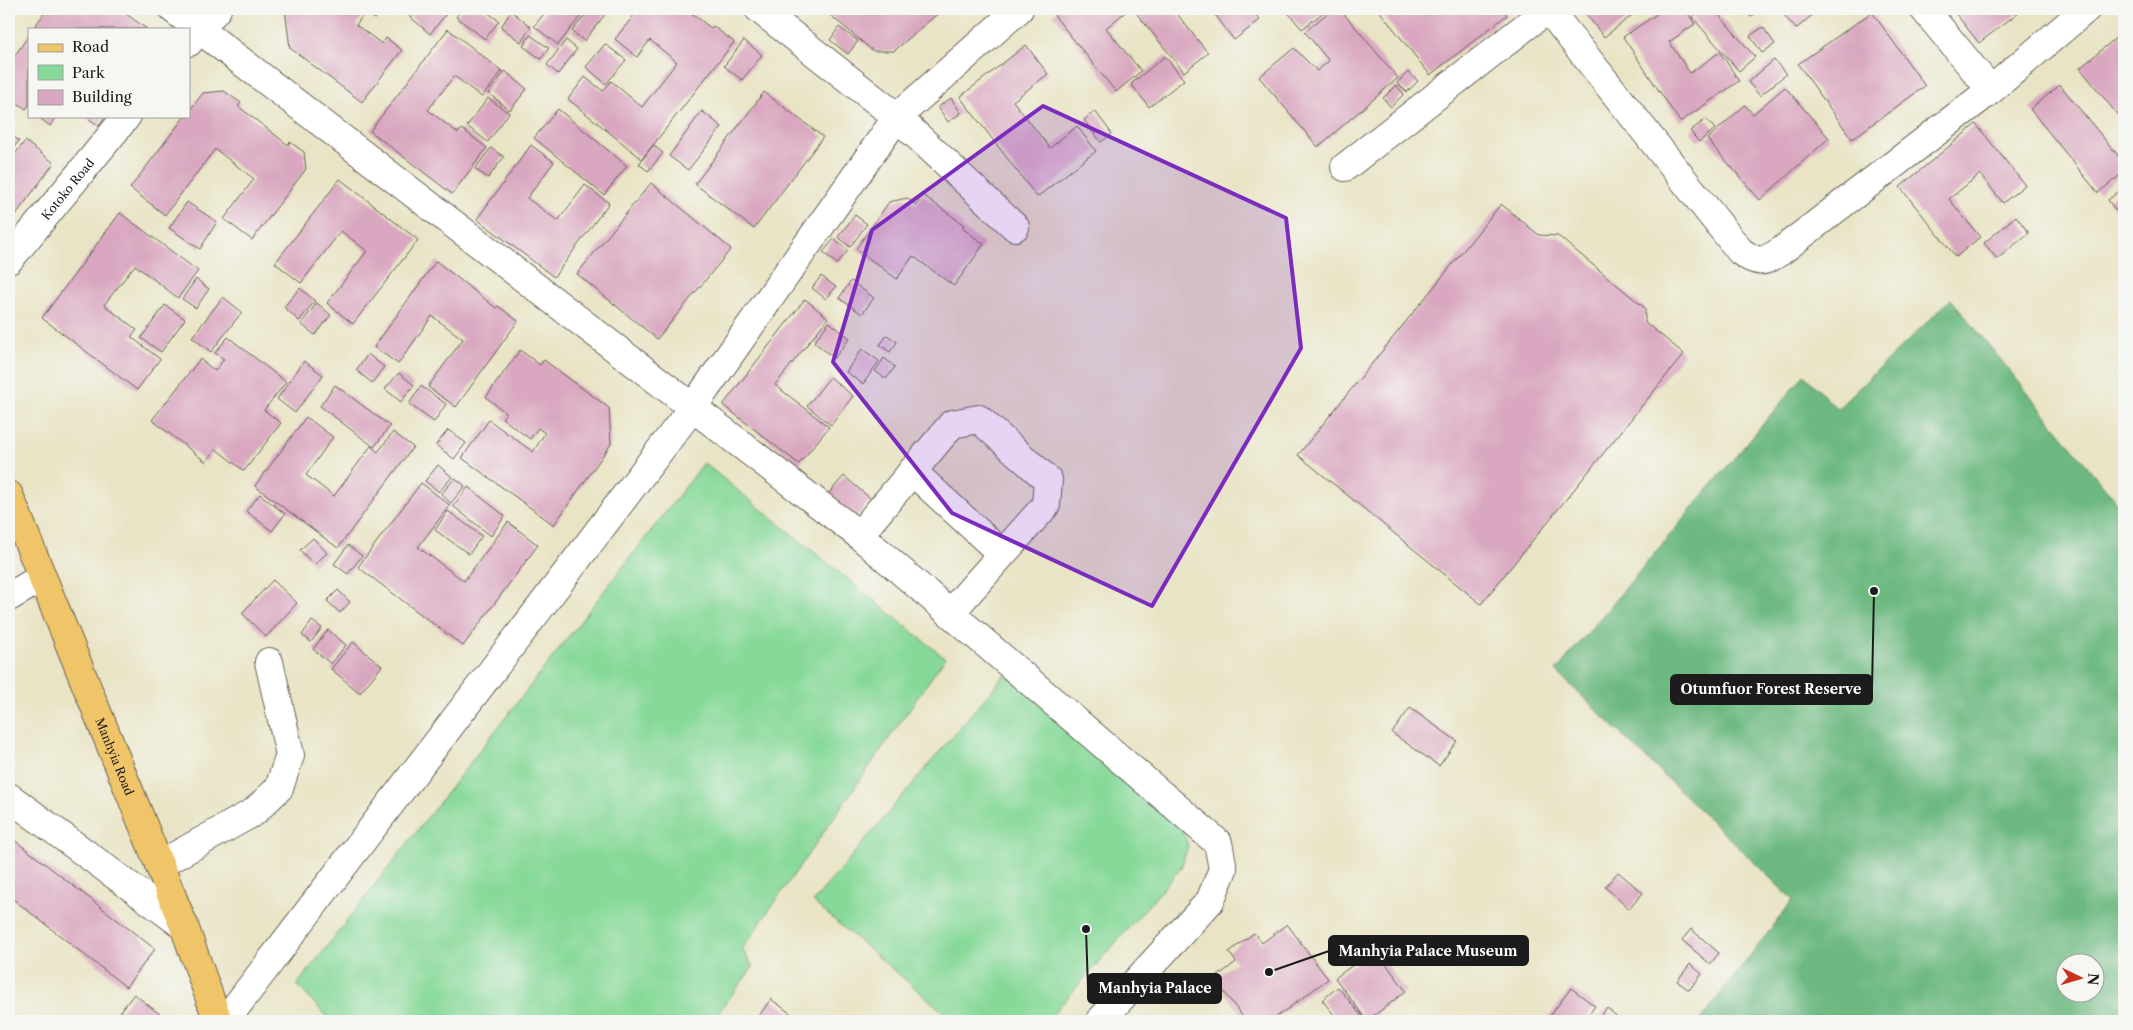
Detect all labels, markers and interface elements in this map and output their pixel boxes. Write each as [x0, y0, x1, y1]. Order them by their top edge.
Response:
legend [28, 28, 190, 118]
text: Road [72, 37, 109, 56]
text: Park [72, 63, 106, 82]
text: Building [72, 87, 132, 106]
street label: Kotoko Road [38, 155, 97, 222]
callout: Otumfuor Forest Reserve [1671, 675, 1872, 704]
text: Otumfuor Forest Reserve [1681, 680, 1861, 698]
street label: Manhyia Road [93, 715, 138, 798]
callout: Manhyia Palace Museum [1329, 936, 1528, 965]
text: Manhyia Palace Museum [1339, 942, 1517, 960]
north arrow [2056, 952, 2106, 1002]
text: N [2083, 972, 2102, 986]
callout: Manhyia Palace [1088, 974, 1221, 1003]
text: Manhyia Palace [1098, 979, 1212, 997]

